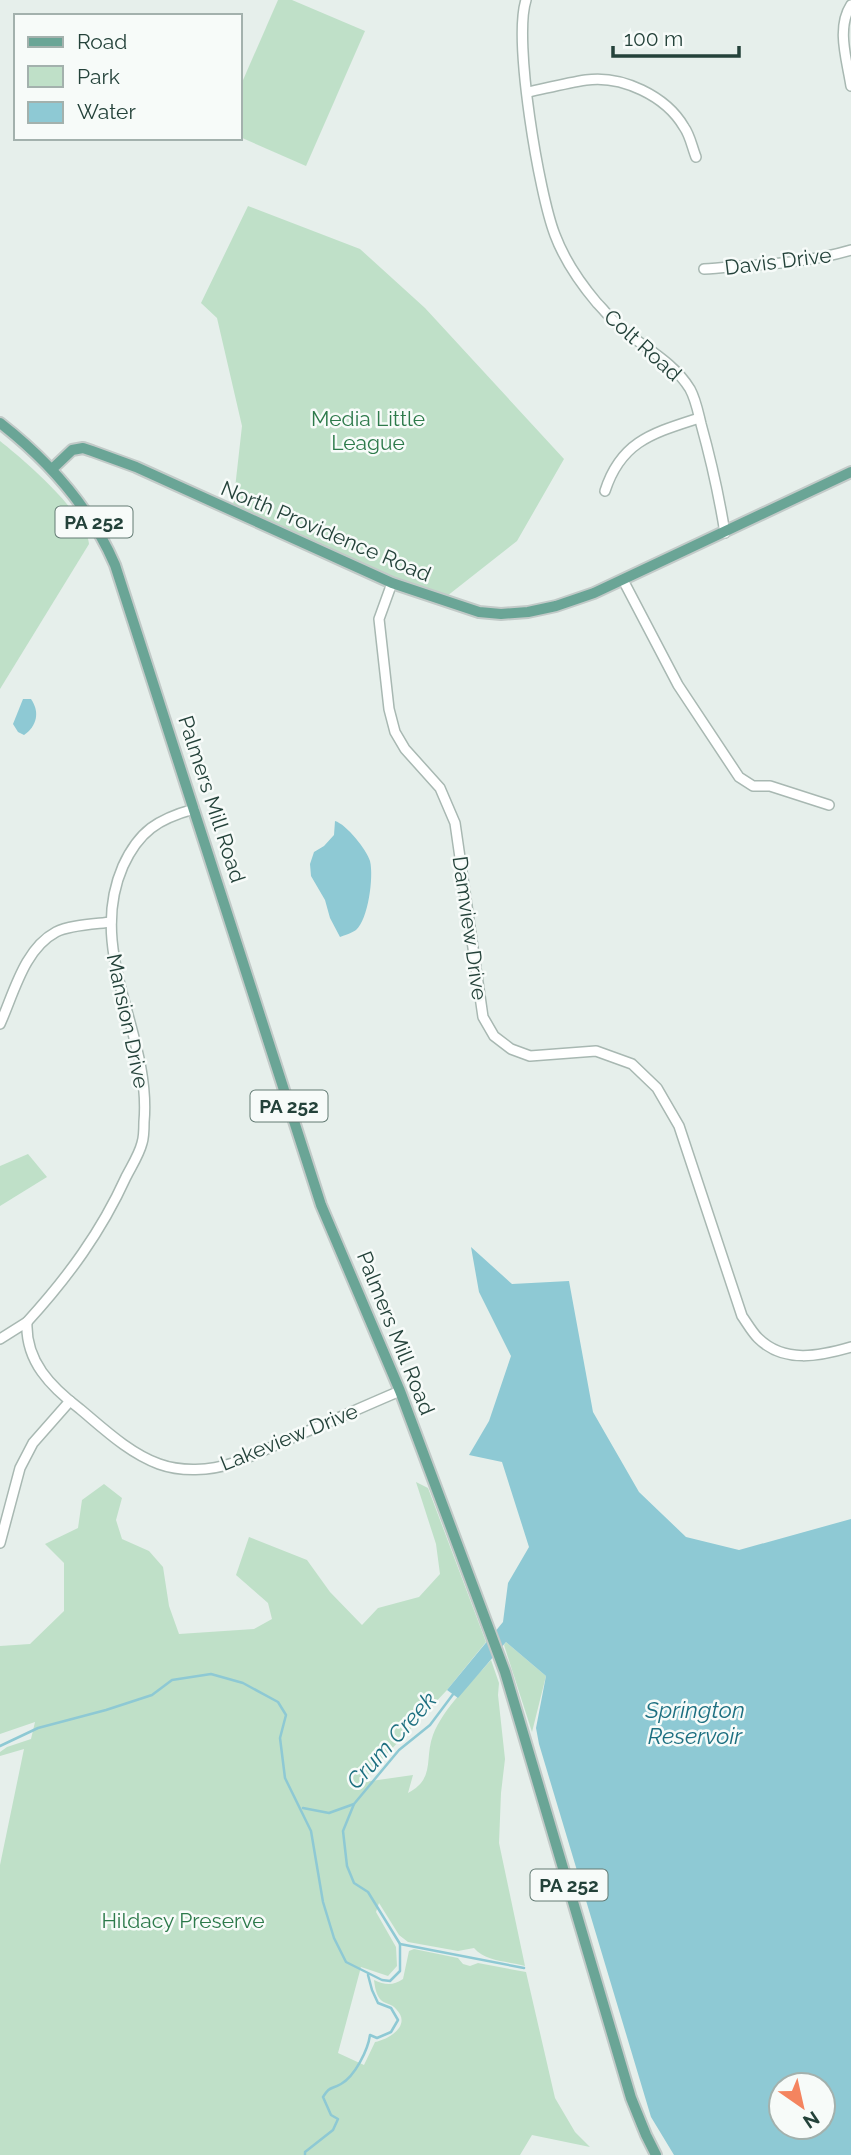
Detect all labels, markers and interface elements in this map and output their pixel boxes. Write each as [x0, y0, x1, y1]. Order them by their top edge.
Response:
legend [14, 14, 242, 140]
scale bar [613, 14, 739, 58]
text: 100 m [624, 26, 683, 51]
text: Road [77, 29, 127, 54]
text: Park [77, 64, 120, 89]
text: Water [77, 99, 136, 124]
street label: Davis Drive [723, 242, 833, 280]
street label: Colt Road [599, 304, 687, 386]
park label: Media Little League [311, 406, 425, 455]
street label: North Providence Road [217, 475, 435, 587]
road number: PA 252 [56, 506, 132, 538]
street label: Palmers Mill Road [173, 712, 251, 886]
street label: Damview Drive [448, 854, 492, 1002]
street label: Mansion Drive [102, 951, 154, 1091]
road number: PA 252 [250, 1090, 328, 1122]
street label: Palmers Mill Road [352, 1248, 440, 1418]
street label: Lakeview Drive [217, 1398, 361, 1476]
water label: Crum Creek [340, 1686, 442, 1794]
water label: Springton Reservoir [644, 1696, 745, 1749]
road number: PA 252 [530, 1870, 608, 1900]
park label: Hildacy Preserve [101, 1908, 265, 1933]
north arrow [767, 2071, 837, 2141]
text: N [799, 2107, 824, 2133]

